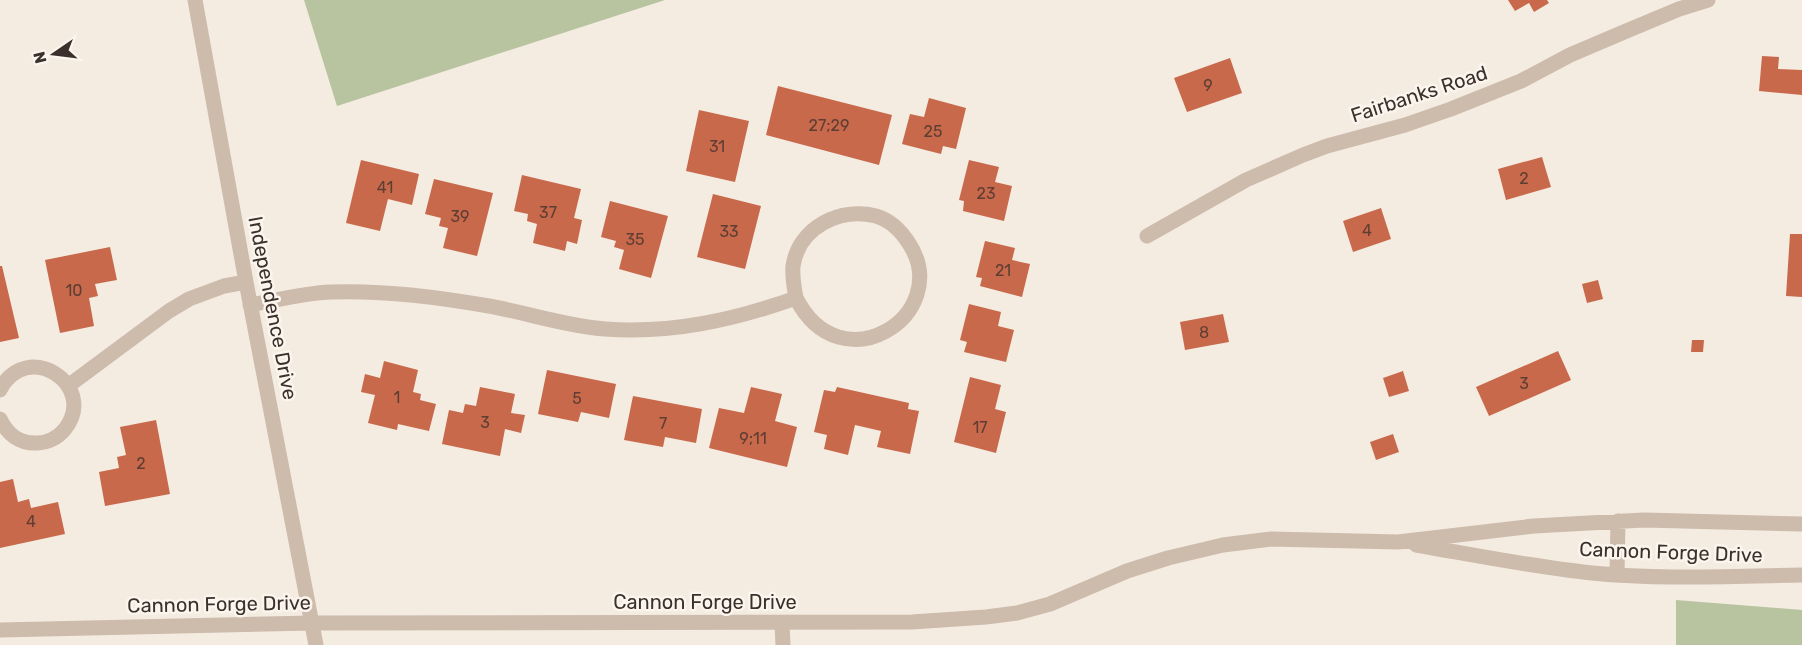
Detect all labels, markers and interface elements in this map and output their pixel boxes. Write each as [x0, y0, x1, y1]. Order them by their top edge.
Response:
north arrow [24, 24, 84, 84]
text: N [29, 50, 51, 65]
street label: Fairbanks Road [1348, 61, 1490, 127]
house number: 9 [1203, 76, 1213, 95]
house number: 27;29 [809, 116, 849, 135]
house number: 25 [924, 122, 942, 141]
house number: 31 [709, 137, 725, 156]
house number: 2 [1519, 169, 1529, 188]
house number: 41 [377, 178, 393, 197]
house number: 23 [976, 184, 996, 203]
house number: 37 [539, 203, 557, 222]
house number: 39 [450, 207, 470, 226]
street label: Independence Drive [243, 214, 303, 402]
house number: 4 [1362, 221, 1372, 240]
house number: 33 [719, 222, 739, 241]
house number: 35 [625, 230, 645, 249]
house number: 21 [995, 261, 1011, 280]
house number: 10 [65, 281, 83, 300]
house number: 8 [1199, 323, 1209, 342]
house number: 3 [1519, 374, 1529, 393]
house number: 1 [394, 388, 400, 407]
house number: 5 [572, 389, 582, 408]
house number: 3 [480, 413, 490, 432]
house number: 7 [659, 414, 667, 433]
house number: 17 [972, 418, 988, 437]
house number: 9;11 [739, 429, 767, 448]
house number: 2 [136, 454, 146, 473]
house number: 4 [26, 512, 36, 531]
street label: Cannon Forge Drive [1579, 537, 1763, 567]
street label: Cannon Forge Drive [127, 590, 311, 618]
street label: Cannon Forge Drive [613, 590, 797, 614]

